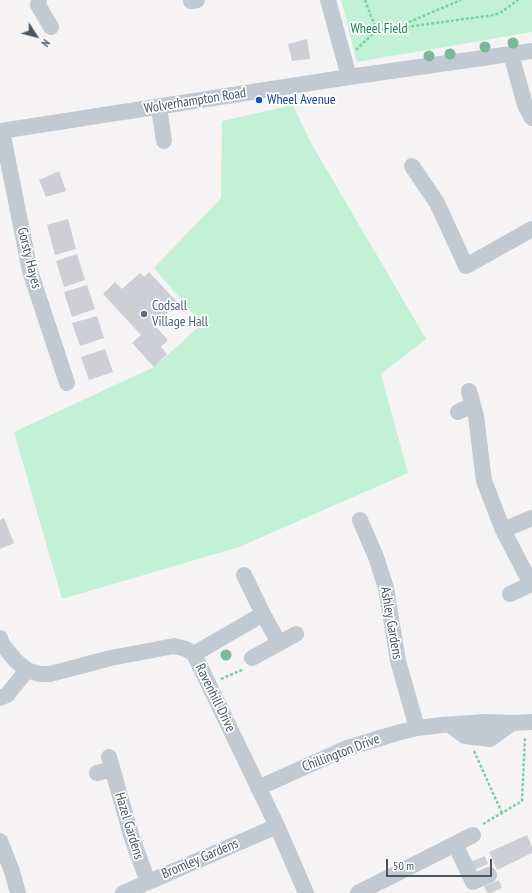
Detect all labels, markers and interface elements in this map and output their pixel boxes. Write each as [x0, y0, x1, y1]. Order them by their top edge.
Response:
north arrow [16, 16, 56, 56]
park label: Wheel Field [350, 21, 408, 37]
text: N [38, 37, 53, 50]
street label: Wolverhampton Road [143, 85, 247, 117]
place label: Wheel Avenue [267, 92, 336, 108]
marker: Wheel Avenue [254, 95, 264, 105]
street label: Gorsty Hayes [13, 226, 45, 290]
place label: Codsall Village Hall [152, 298, 208, 330]
marker: Codsall Village Hall [139, 309, 149, 319]
street label: Ashley Gardens [376, 585, 406, 661]
street label: Ravenhill Drive [191, 661, 239, 735]
street label: Chillington Drive [300, 731, 382, 775]
street label: Hazel Gardens [111, 791, 147, 861]
street label: Bromley Gardens [159, 835, 241, 883]
scale bar [388, 851, 494, 877]
text: 50 m [393, 858, 414, 873]

